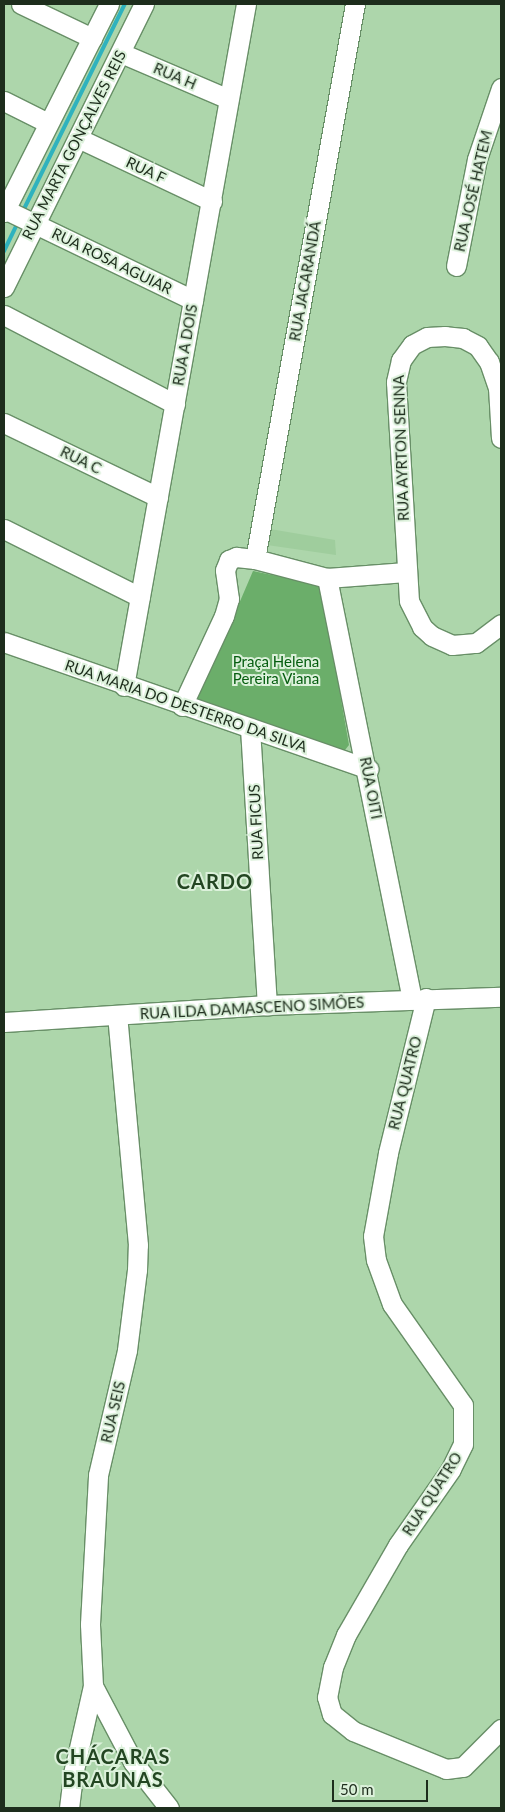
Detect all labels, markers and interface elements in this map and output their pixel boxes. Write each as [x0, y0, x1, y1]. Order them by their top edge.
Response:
street label: RUA MARTA GONÇALVES REIS [18, 47, 130, 243]
street label: RUA H [151, 59, 199, 93]
street label: RUA JOSÉ HATEM [450, 128, 496, 254]
street label: RUA F [123, 153, 169, 187]
street label: RUA JACARANDÁ [285, 219, 325, 343]
street label: RUA ROSA AGUIAR [48, 224, 176, 298]
street label: RUA A DOIS [169, 302, 201, 388]
street label: RUA AYRTON SENNA [389, 374, 413, 522]
street label: RUA C [57, 442, 105, 478]
park label: Praça Helena Pereira Viana [233, 652, 319, 687]
street label: RUA MARIA DO DESTERRO DA SILVA [62, 656, 310, 756]
street label: RUA OITI [356, 755, 386, 821]
street label: RUA FICUS [245, 784, 267, 860]
district label: CARDO [176, 869, 254, 893]
street label: RUA ILDA DAMASCENO SIMÔES [139, 993, 365, 1023]
street label: RUA QUATRO [385, 1034, 425, 1132]
street label: RUA SEIS [97, 1379, 129, 1445]
street label: RUA QUATRO [398, 1449, 466, 1539]
district label: CHÁCARAS BRAÚNAS [55, 1745, 171, 1792]
scale bar [335, 1770, 431, 1802]
text: 50 m [340, 1780, 374, 1798]

